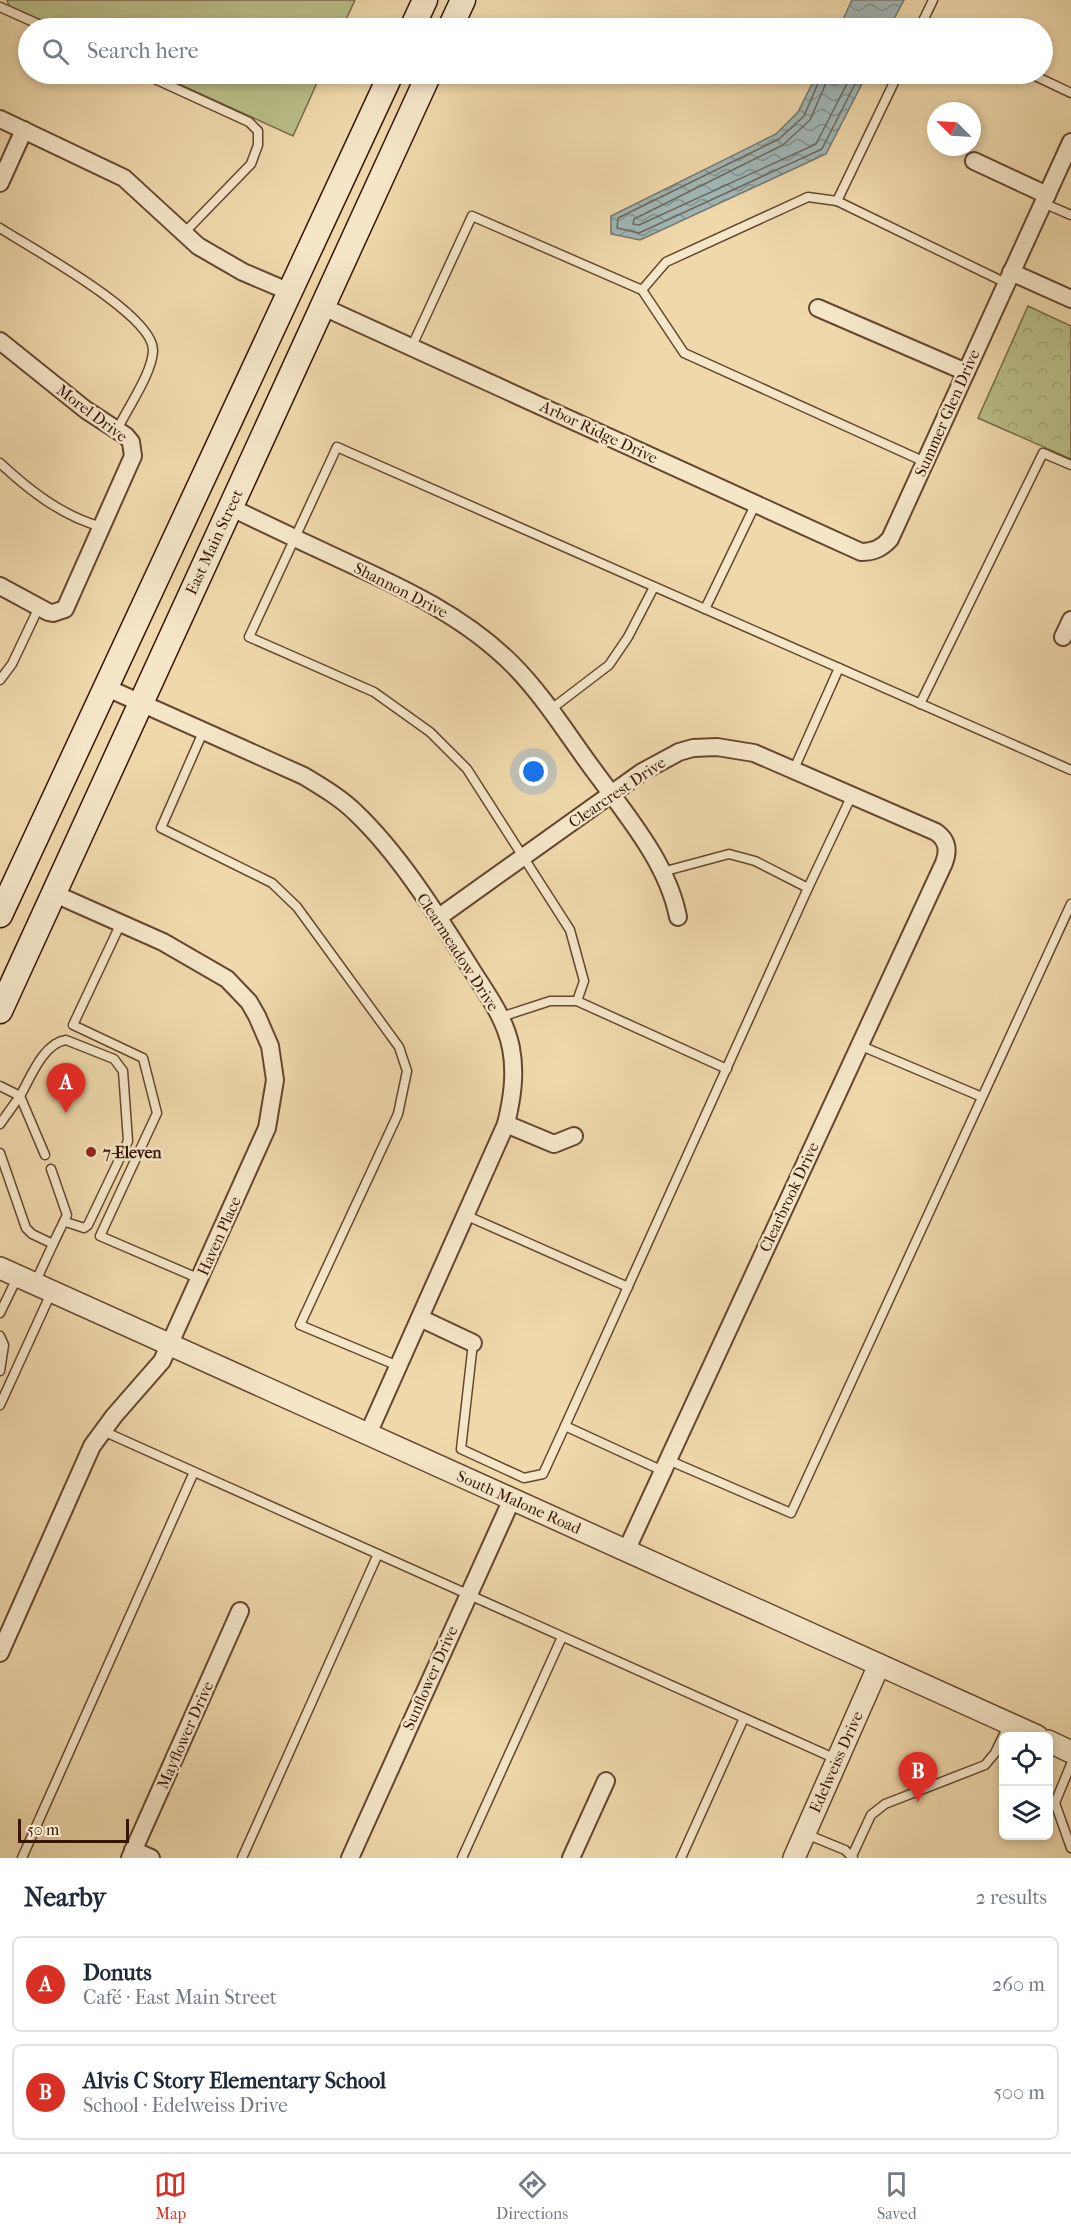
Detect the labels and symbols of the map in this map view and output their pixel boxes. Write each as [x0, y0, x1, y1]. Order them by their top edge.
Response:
north arrow [927, 102, 981, 156]
street label: Summer Glen Drive [910, 346, 984, 480]
street label: Morel Drive [53, 380, 131, 446]
street label: Arbor Ridge Drive [536, 396, 661, 468]
street label: East Main Street [181, 486, 247, 598]
street label: Shannon Drive [351, 558, 451, 622]
street label: Clearcrest Drive [565, 752, 669, 831]
your location [519, 757, 548, 786]
street label: Clearmeadow Drive [413, 890, 503, 1015]
pin: A [46, 1064, 86, 1113]
street label: Clearbrook Drive [755, 1139, 823, 1255]
place label: 7-Eleven [102, 1143, 162, 1162]
marker: 7-Eleven [84, 1145, 98, 1159]
street label: Haven Place [193, 1193, 245, 1278]
street label: South Malone Road [454, 1466, 584, 1538]
street label: Sunflower Drive [398, 1623, 462, 1733]
street label: Mayflower Drive [153, 1678, 217, 1792]
street label: Edelweiss Drive [805, 1708, 867, 1816]
pin: B [898, 1752, 938, 1802]
scale bar [18, 1816, 129, 1844]

